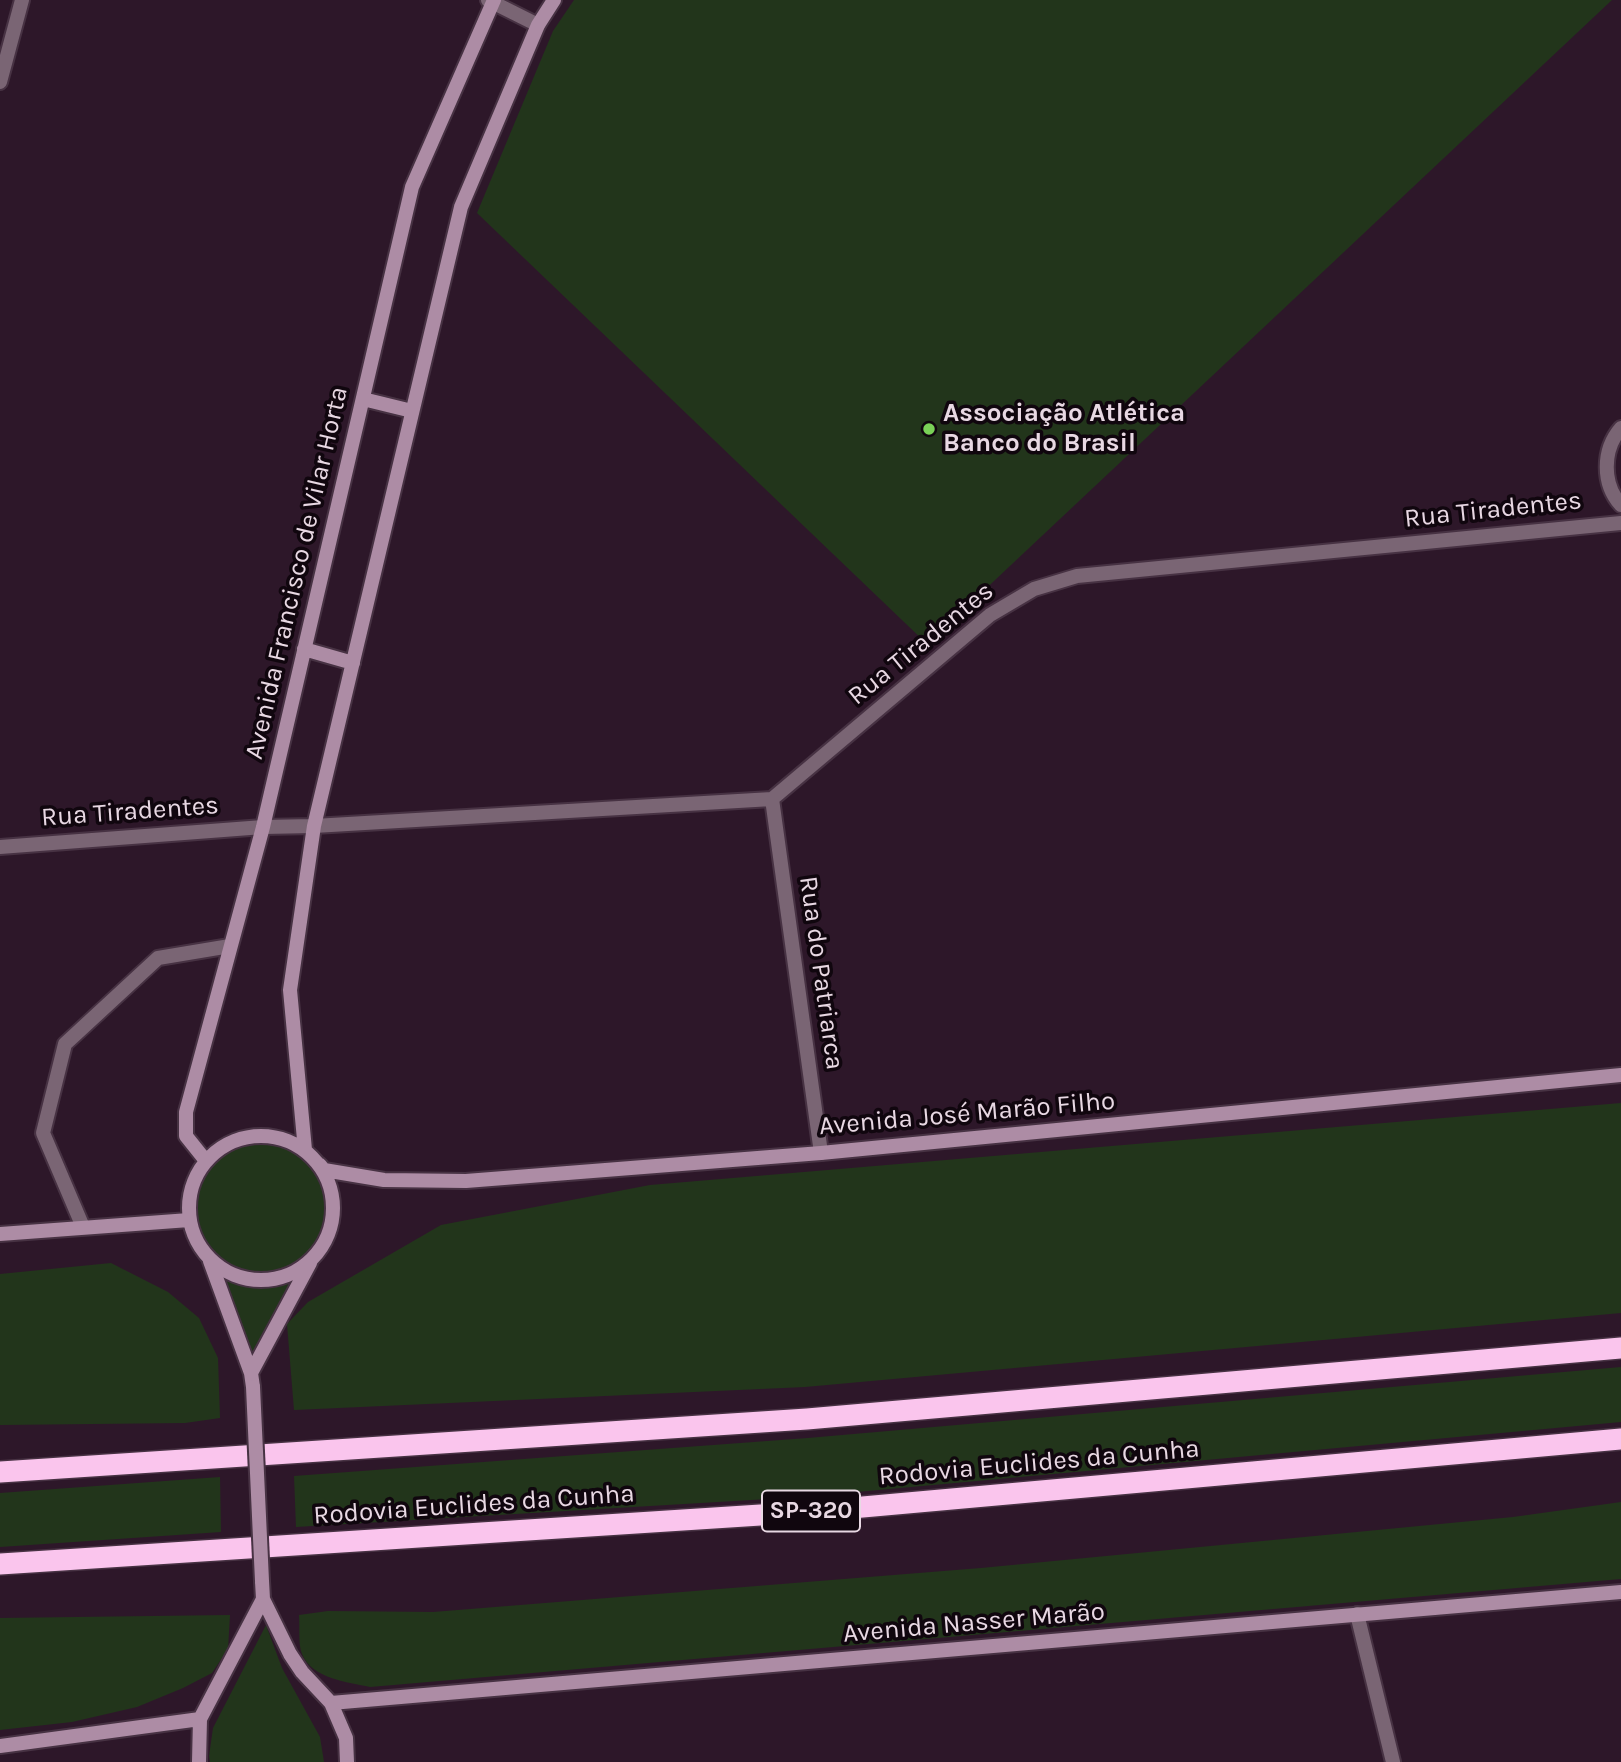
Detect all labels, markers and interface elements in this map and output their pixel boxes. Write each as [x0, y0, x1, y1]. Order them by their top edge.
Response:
street label: Avenida Francisco de Vilar Horta [239, 384, 355, 762]
place label: Associação Atlética Banco do Brasil [943, 398, 1185, 460]
marker: Associação Atlética Banco do Brasil [921, 421, 937, 437]
street label: Rua Tiradentes [1403, 485, 1583, 535]
street label: Rua Tiradentes [842, 576, 1000, 712]
street label: Rua Tiradentes [40, 790, 220, 834]
street label: Rua do Patriarca [792, 874, 850, 1072]
street label: Avenida José Marão Filho [818, 1086, 1116, 1142]
street label: Rodovia Euclides da Cunha [877, 1433, 1201, 1493]
street label: Rodovia Euclides da Cunha [312, 1478, 636, 1532]
road number: SP-320 [762, 1490, 860, 1532]
street label: Avenida Nasser Marão [842, 1596, 1106, 1650]

